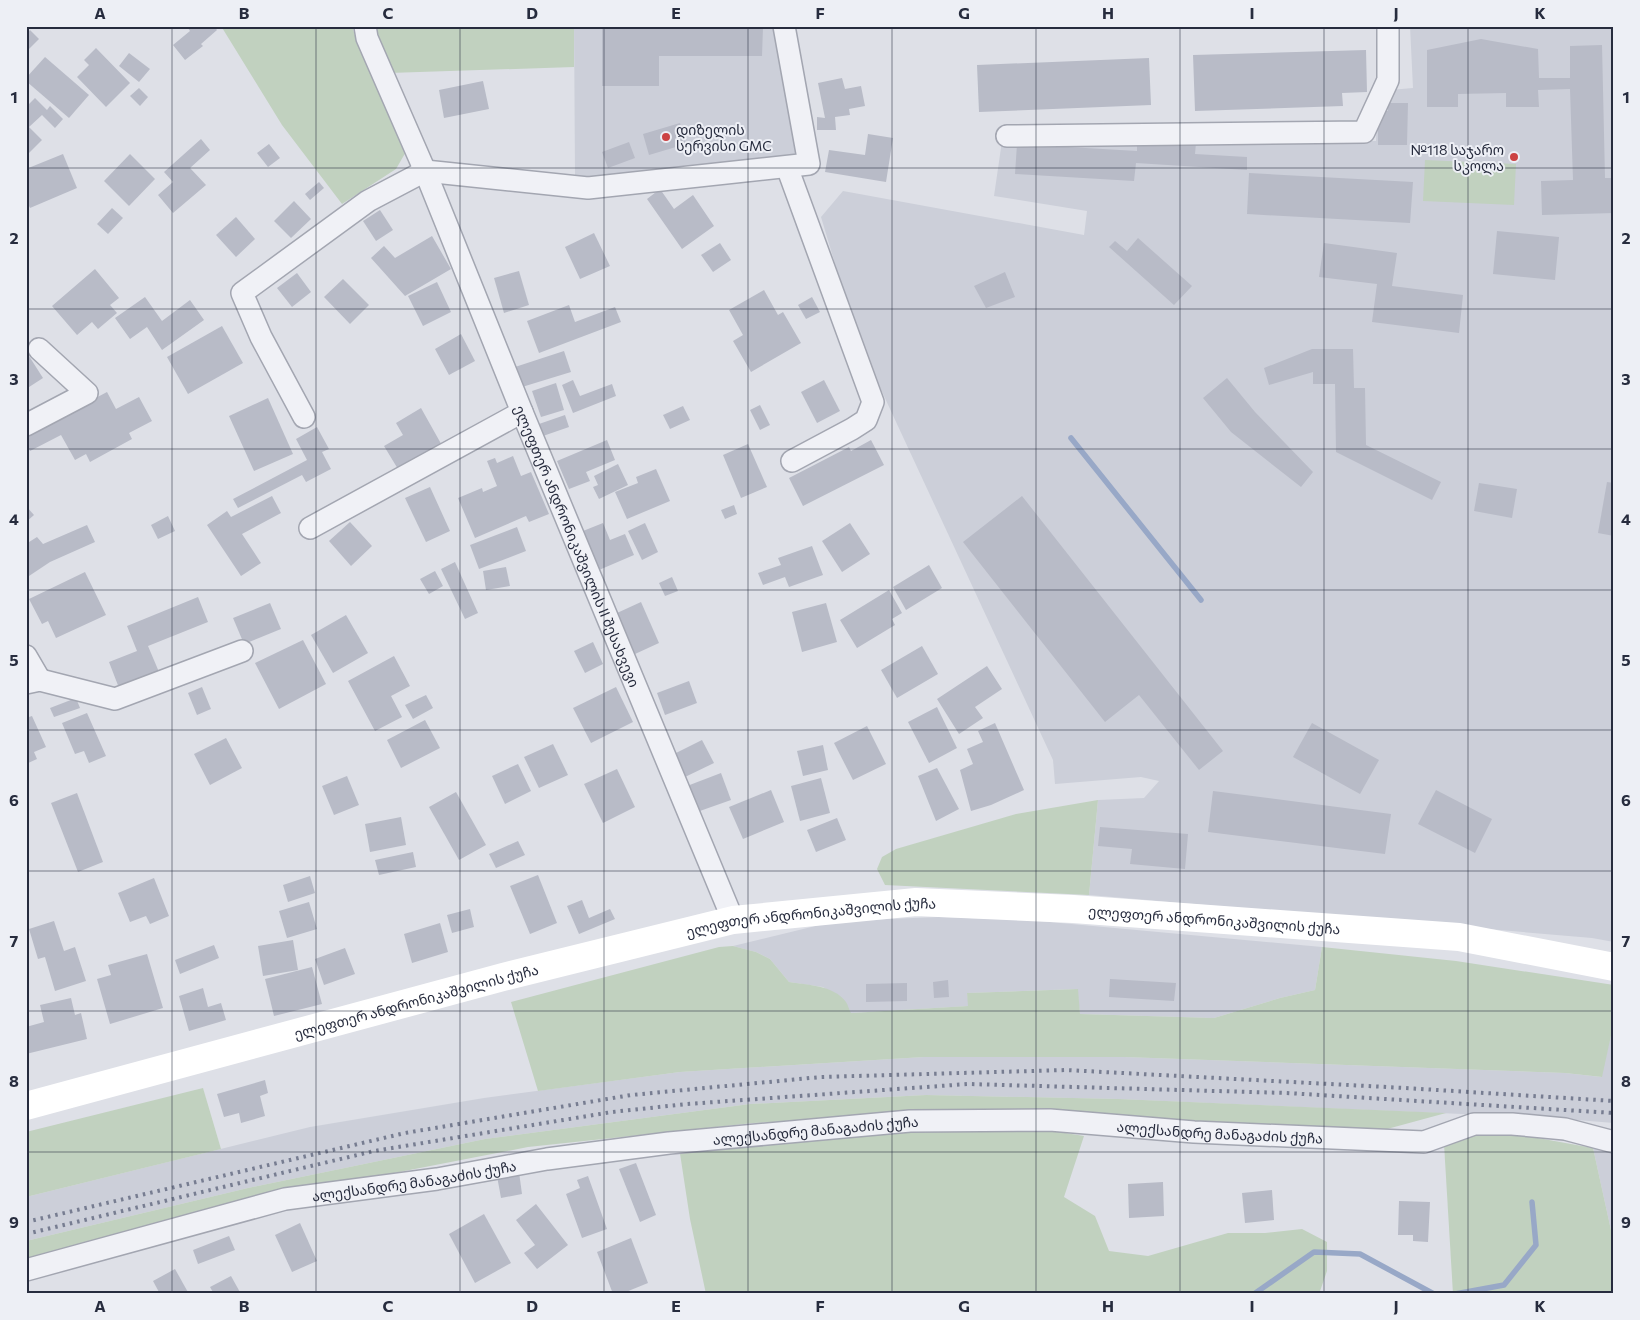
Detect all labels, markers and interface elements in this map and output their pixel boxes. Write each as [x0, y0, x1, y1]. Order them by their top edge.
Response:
text: A [94, 3, 106, 22]
text: B [239, 3, 250, 22]
text: C [383, 3, 394, 22]
text: D [526, 3, 538, 22]
text: E [671, 3, 681, 22]
text: F [815, 3, 825, 22]
text: G [958, 3, 970, 22]
text: H [1102, 3, 1114, 22]
text: I [1249, 3, 1255, 22]
text: J [1393, 3, 1399, 22]
text: K [1534, 3, 1546, 22]
text: 1 [10, 87, 18, 106]
text: 1 [1622, 87, 1630, 106]
place label: დიზელის სერვისი GMC [676, 121, 772, 155]
marker: დიზელის სერვისი GMC [660, 131, 672, 143]
place label: №118 საჯარო სკოლა [1411, 141, 1504, 175]
marker: №118 საჯარო სკოლა [1508, 151, 1520, 163]
text: 2 [9, 228, 19, 247]
text: 2 [1621, 228, 1631, 247]
text: 3 [9, 369, 19, 388]
text: 3 [1621, 369, 1631, 388]
street label: ელეფთერ ანდრონიკაშვილის II შესახვევი [511, 402, 644, 689]
text: 4 [9, 509, 19, 528]
text: 4 [1621, 509, 1631, 528]
text: 5 [9, 650, 19, 669]
text: 5 [1621, 650, 1631, 669]
text: 6 [9, 790, 19, 809]
text: 6 [1621, 790, 1631, 809]
street label: ელეფთერ ანდრონიკაშვილის ქუჩა [684, 893, 937, 941]
street label: ელეფთერ ანდრონიკაშვილის ქუჩა [1088, 902, 1341, 937]
text: 7 [10, 931, 19, 950]
text: 7 [1622, 931, 1631, 950]
street label: ელეფთერ ანდრონიკაშვილის ქუჩა [292, 960, 540, 1043]
text: 8 [9, 1071, 19, 1090]
text: 8 [1621, 1071, 1631, 1090]
street label: ალექსანდრე მანაგაძის ქუჩა [712, 1112, 919, 1148]
street label: ალექსანდრე მანაგაძის ქუჩა [1116, 1117, 1323, 1146]
street label: ალექსანდრე მანაგაძის ქუჩა [311, 1156, 518, 1204]
text: 9 [9, 1212, 19, 1231]
text: 9 [1621, 1212, 1631, 1231]
text: A [94, 1296, 106, 1315]
text: B [239, 1296, 250, 1315]
text: C [383, 1296, 394, 1315]
text: D [526, 1296, 538, 1315]
text: E [671, 1296, 681, 1315]
text: F [815, 1296, 825, 1315]
text: G [958, 1296, 970, 1315]
text: H [1102, 1296, 1114, 1315]
text: I [1249, 1296, 1255, 1315]
text: J [1393, 1296, 1399, 1315]
text: K [1534, 1296, 1546, 1315]

